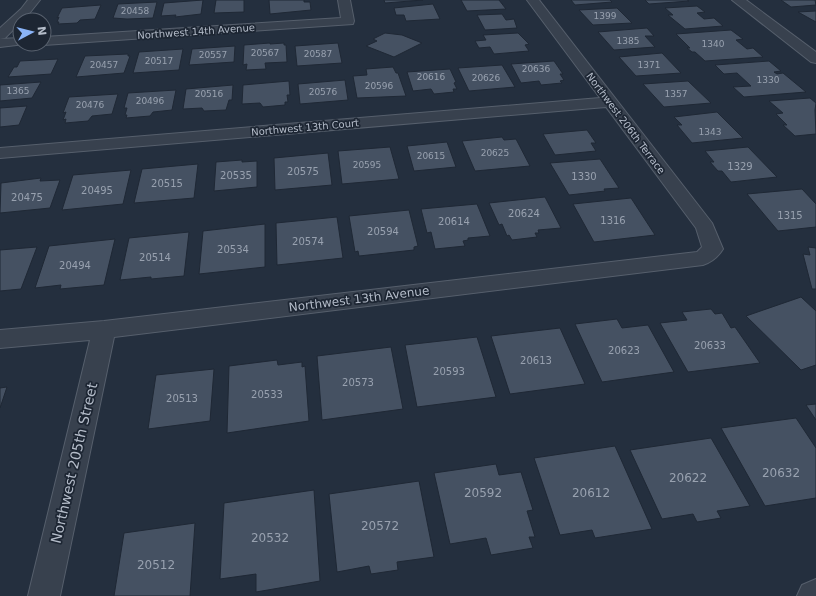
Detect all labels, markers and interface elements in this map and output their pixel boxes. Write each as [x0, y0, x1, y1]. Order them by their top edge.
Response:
house number: 20458 [121, 6, 150, 16]
house number: 1399 [594, 11, 617, 21]
north arrow [12, 12, 52, 52]
street label: Northwest 14th Avenue [137, 22, 255, 41]
text: N [34, 25, 48, 36]
house number: 1385 [617, 36, 639, 46]
house number: 1340 [702, 39, 725, 49]
house number: 20567 [251, 48, 279, 58]
house number: 20587 [304, 49, 332, 59]
house number: 20557 [199, 50, 227, 60]
house number: 20517 [145, 56, 173, 66]
house number: 20457 [90, 60, 118, 70]
house number: 1371 [638, 60, 660, 70]
house number: 20636 [522, 64, 551, 74]
street label: Northwest 206th Terrace [584, 71, 667, 176]
house number: 20616 [417, 72, 446, 82]
house number: 20626 [472, 73, 501, 83]
house number: 1330 [757, 75, 780, 85]
house number: 20596 [365, 81, 394, 91]
house number: 1365 [7, 86, 29, 96]
house number: 20576 [309, 87, 338, 97]
house number: 20516 [195, 89, 224, 99]
house number: 1357 [665, 89, 687, 99]
house number: 20496 [136, 96, 165, 106]
house number: 20476 [76, 100, 105, 110]
street label: Northwest 13th Court [251, 117, 360, 138]
house number: 1343 [699, 127, 721, 137]
house number: 20625 [481, 148, 509, 158]
house number: 20615 [417, 151, 445, 161]
house number: 20595 [353, 160, 381, 170]
house number: 1329 [727, 161, 753, 172]
house number: 20575 [287, 166, 319, 177]
house number: 20535 [220, 170, 252, 181]
house number: 1330 [571, 171, 597, 182]
house number: 20515 [151, 178, 183, 189]
house number: 20495 [81, 185, 113, 196]
house number: 20475 [11, 192, 43, 203]
house number: 20624 [508, 208, 540, 219]
house number: 1315 [777, 210, 803, 221]
house number: 1316 [600, 215, 626, 226]
house number: 20614 [438, 216, 470, 227]
house number: 20594 [367, 226, 399, 237]
house number: 20574 [292, 236, 324, 247]
house number: 20534 [217, 244, 249, 255]
house number: 20514 [139, 252, 171, 263]
house number: 20494 [59, 260, 91, 271]
street label: Northwest 13th Avenue [288, 283, 430, 315]
house number: 20633 [694, 340, 726, 351]
house number: 20623 [608, 345, 640, 356]
house number: 20613 [520, 355, 552, 366]
house number: 20593 [433, 366, 465, 377]
house number: 20573 [342, 377, 374, 388]
street label: Northwest 205th Street [48, 381, 100, 545]
house number: 20533 [251, 389, 283, 400]
house number: 20513 [166, 393, 198, 404]
house number: 20632 [762, 466, 800, 480]
house number: 20622 [669, 471, 707, 485]
house number: 20592 [464, 486, 502, 500]
house number: 20612 [572, 486, 610, 500]
house number: 20572 [361, 519, 399, 533]
house number: 20532 [251, 531, 289, 545]
house number: 20512 [137, 558, 175, 572]

